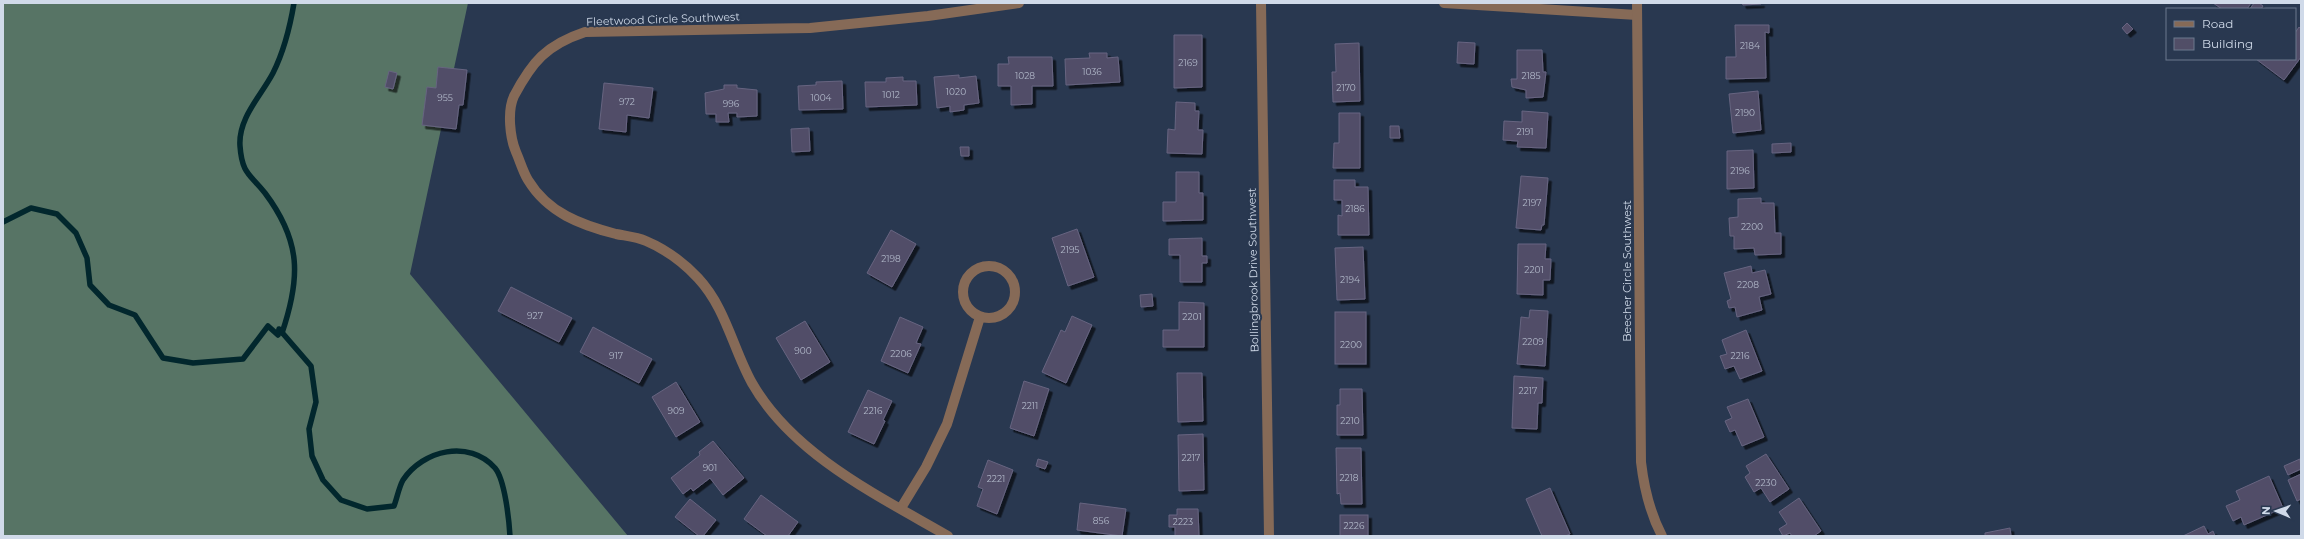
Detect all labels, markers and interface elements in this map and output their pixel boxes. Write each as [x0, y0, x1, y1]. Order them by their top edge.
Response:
legend [2166, 8, 2296, 60]
street label: Fleetwood Circle Southwest [586, 9, 741, 29]
text: Road [2202, 16, 2233, 31]
text: Building [2202, 36, 2253, 51]
house number: 2184 [1740, 40, 1760, 51]
house number: 2169 [1178, 57, 1198, 68]
house number: 1036 [1082, 66, 1102, 77]
house number: 1028 [1015, 70, 1035, 81]
house number: 2185 [1521, 70, 1541, 81]
house number: 2170 [1336, 82, 1356, 93]
house number: 1020 [946, 86, 966, 97]
house number: 1012 [882, 89, 900, 100]
house number: 955 [437, 92, 453, 103]
house number: 1004 [810, 92, 832, 103]
house number: 972 [619, 96, 635, 107]
house number: 996 [723, 98, 740, 109]
house number: 2190 [1735, 107, 1755, 118]
house number: 2191 [1516, 126, 1534, 137]
house number: 2196 [1730, 165, 1750, 176]
street label: Bollingbrook Drive Southwest [1245, 187, 1261, 352]
house number: 2197 [1522, 197, 1542, 208]
street label: Beecher Circle Southwest [1620, 200, 1634, 342]
house number: 2186 [1345, 203, 1365, 214]
house number: 2200 [1741, 221, 1763, 232]
house number: 2195 [1061, 244, 1079, 255]
house number: 2198 [881, 253, 901, 264]
house number: 2201 [1524, 264, 1544, 275]
house number: 2194 [1340, 274, 1360, 285]
house number: 2208 [1737, 279, 1759, 290]
house number: 927 [527, 310, 543, 321]
house number: 2201 [1182, 311, 1202, 322]
house number: 2209 [1522, 336, 1544, 347]
house number: 2200 [1340, 339, 1362, 350]
house number: 900 [794, 345, 812, 356]
house number: 2206 [890, 348, 912, 359]
house number: 917 [609, 350, 623, 361]
house number: 2216 [1731, 350, 1750, 361]
house number: 2217 [1519, 385, 1537, 396]
house number: 2211 [1022, 400, 1038, 411]
house number: 909 [668, 405, 685, 416]
house number: 2216 [864, 405, 883, 416]
house number: 2210 [1340, 415, 1360, 426]
house number: 2217 [1182, 452, 1200, 463]
house number: 901 [703, 462, 717, 473]
house number: 2218 [1339, 472, 1359, 483]
house number: 2221 [987, 473, 1005, 484]
house number: 2230 [1755, 477, 1777, 488]
north arrow [2256, 491, 2296, 531]
text: N [2259, 506, 2273, 515]
house number: 856 [1093, 515, 1110, 526]
house number: 2223 [1173, 516, 1193, 527]
house number: 2226 [1344, 520, 1365, 531]

